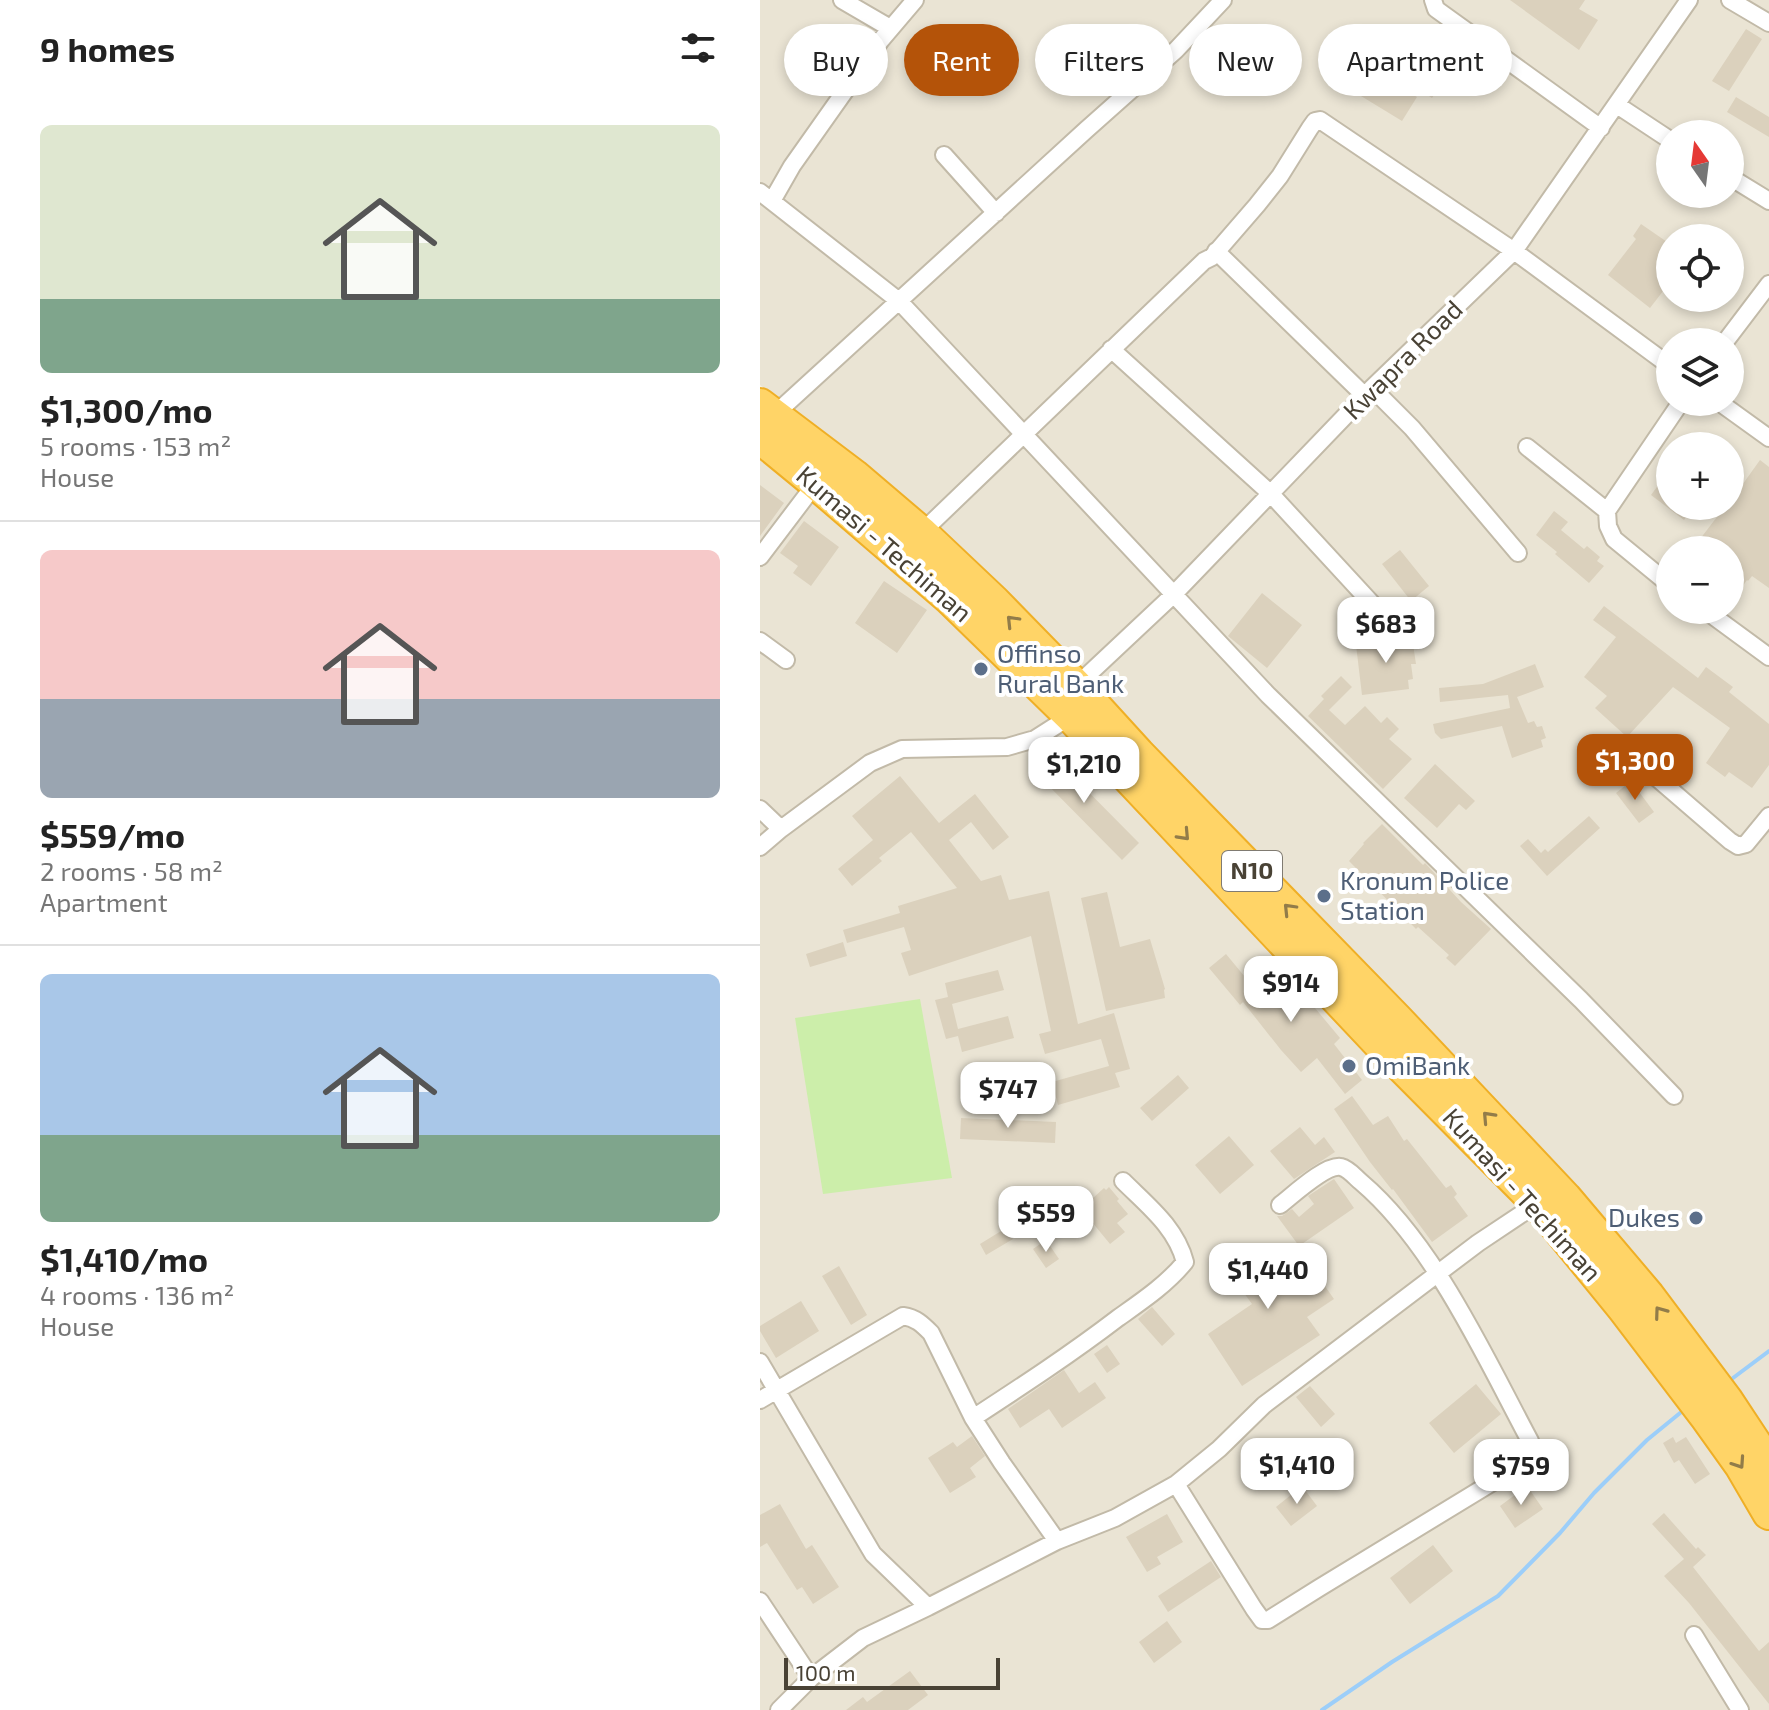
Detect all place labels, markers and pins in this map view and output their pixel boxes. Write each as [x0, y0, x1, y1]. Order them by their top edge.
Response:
pin: $683 [1339, 597, 1433, 665]
place label: Offinso Rural Bank [997, 637, 1124, 698]
marker: Offinso Rural Bank [972, 660, 990, 678]
pin: $1,300 [1570, 734, 1700, 802]
pin: $1,210 [1019, 737, 1149, 805]
place label: Kronum Police Station [1340, 864, 1509, 925]
marker: Kronum Police Station [1315, 887, 1333, 905]
pin: $914 [1244, 956, 1338, 1024]
place label: OmiBank [1365, 1049, 1470, 1080]
marker: OmiBank [1340, 1057, 1358, 1075]
pin: $747 [961, 1062, 1055, 1130]
pin: $559 [999, 1186, 1093, 1254]
place label: Dukes [1608, 1201, 1680, 1232]
marker: Dukes [1687, 1209, 1705, 1227]
pin: $1,440 [1203, 1243, 1333, 1311]
pin: $1,410 [1232, 1438, 1362, 1506]
pin: $759 [1474, 1439, 1568, 1507]

